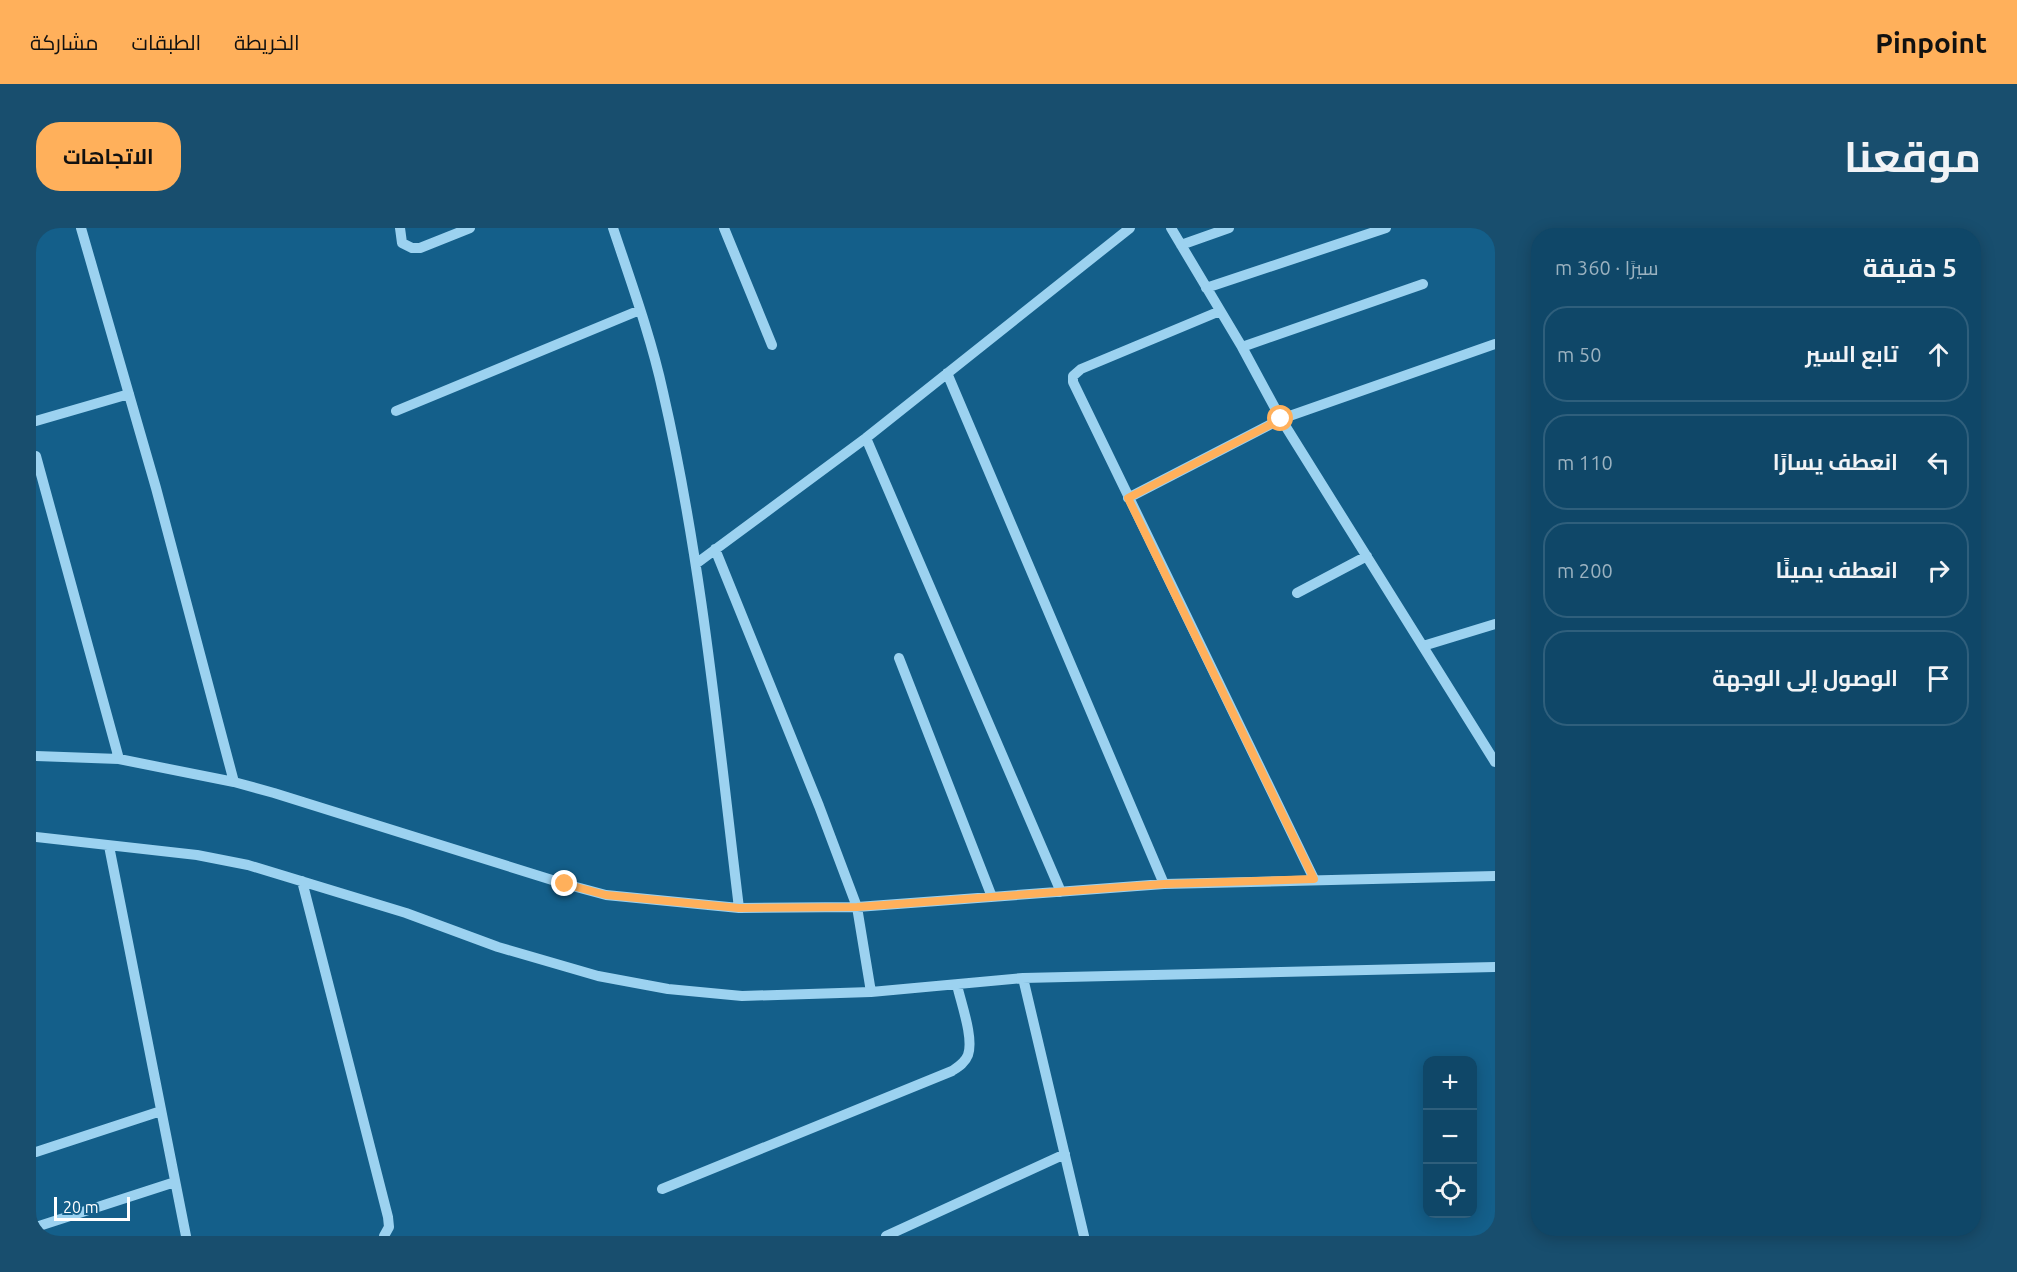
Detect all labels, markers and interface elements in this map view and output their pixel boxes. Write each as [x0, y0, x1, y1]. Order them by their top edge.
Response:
text: Pinpoint [1875, 27, 1987, 58]
text: مشاركة [30, 30, 99, 54]
text: الطبقات [132, 30, 201, 54]
text: الخريطة [234, 30, 300, 54]
button: الاتجاهات [36, 122, 181, 191]
text: موقعنا [1844, 133, 1981, 180]
text: 5 دقيقة [1863, 253, 1957, 282]
text: سيرًا · 360 m [1555, 256, 1659, 279]
icon: ahead [1922, 338, 1955, 371]
text: تابع السير [1805, 341, 1898, 366]
text: 50 m [1557, 343, 1601, 366]
route start [1267, 405, 1293, 431]
icon: left [1922, 446, 1955, 479]
text: انعطف يسارًا [1773, 449, 1898, 474]
text: 110 m [1557, 451, 1613, 474]
icon: right [1922, 554, 1955, 587]
text: انعطف يمينًا [1776, 557, 1898, 582]
text: 200 m [1557, 559, 1613, 582]
icon: arrive [1922, 662, 1955, 695]
text: الوصول إلى الوجهة [1712, 665, 1898, 690]
route end [551, 870, 577, 896]
map controls [1423, 1056, 1477, 1218]
button: + [1423, 1056, 1477, 1110]
button: − [1423, 1110, 1477, 1164]
button: locate [1423, 1164, 1477, 1218]
scale bar [54, 1194, 130, 1222]
text: 20 m [63, 1198, 99, 1216]

